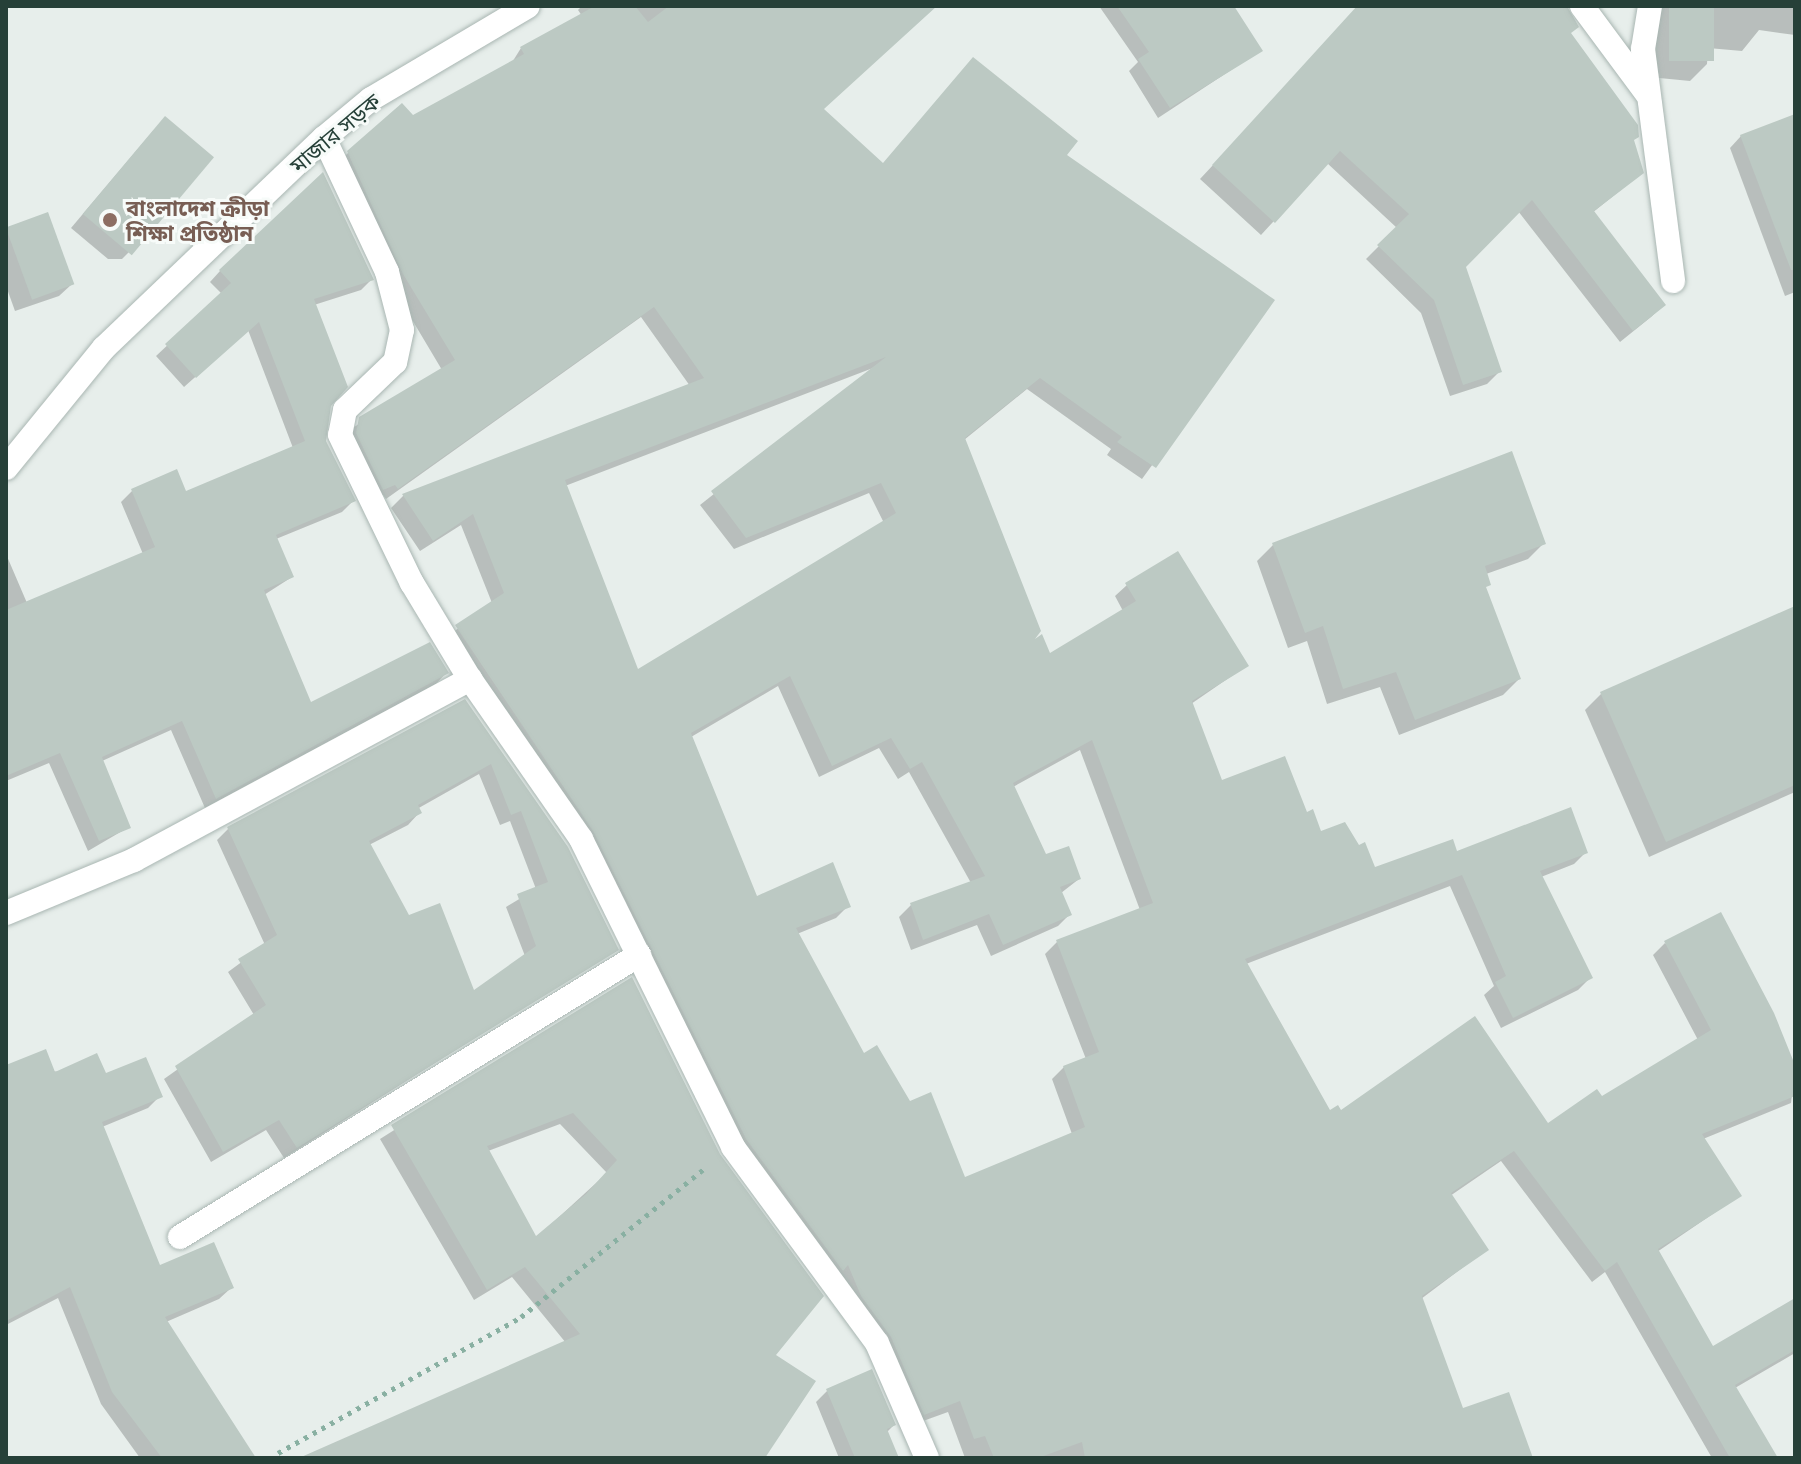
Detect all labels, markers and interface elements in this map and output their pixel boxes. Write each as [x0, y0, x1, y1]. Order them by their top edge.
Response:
street label: মাজার সড়ক [284, 88, 386, 178]
place label: বাংলাদেশ ক্রীড়া শিক্ষা প্রতিষ্ঠান [126, 194, 269, 246]
marker: বাংলাদেশ ক্রীড়া শিক্ষা প্রতিষ্ঠান [101, 211, 119, 229]

